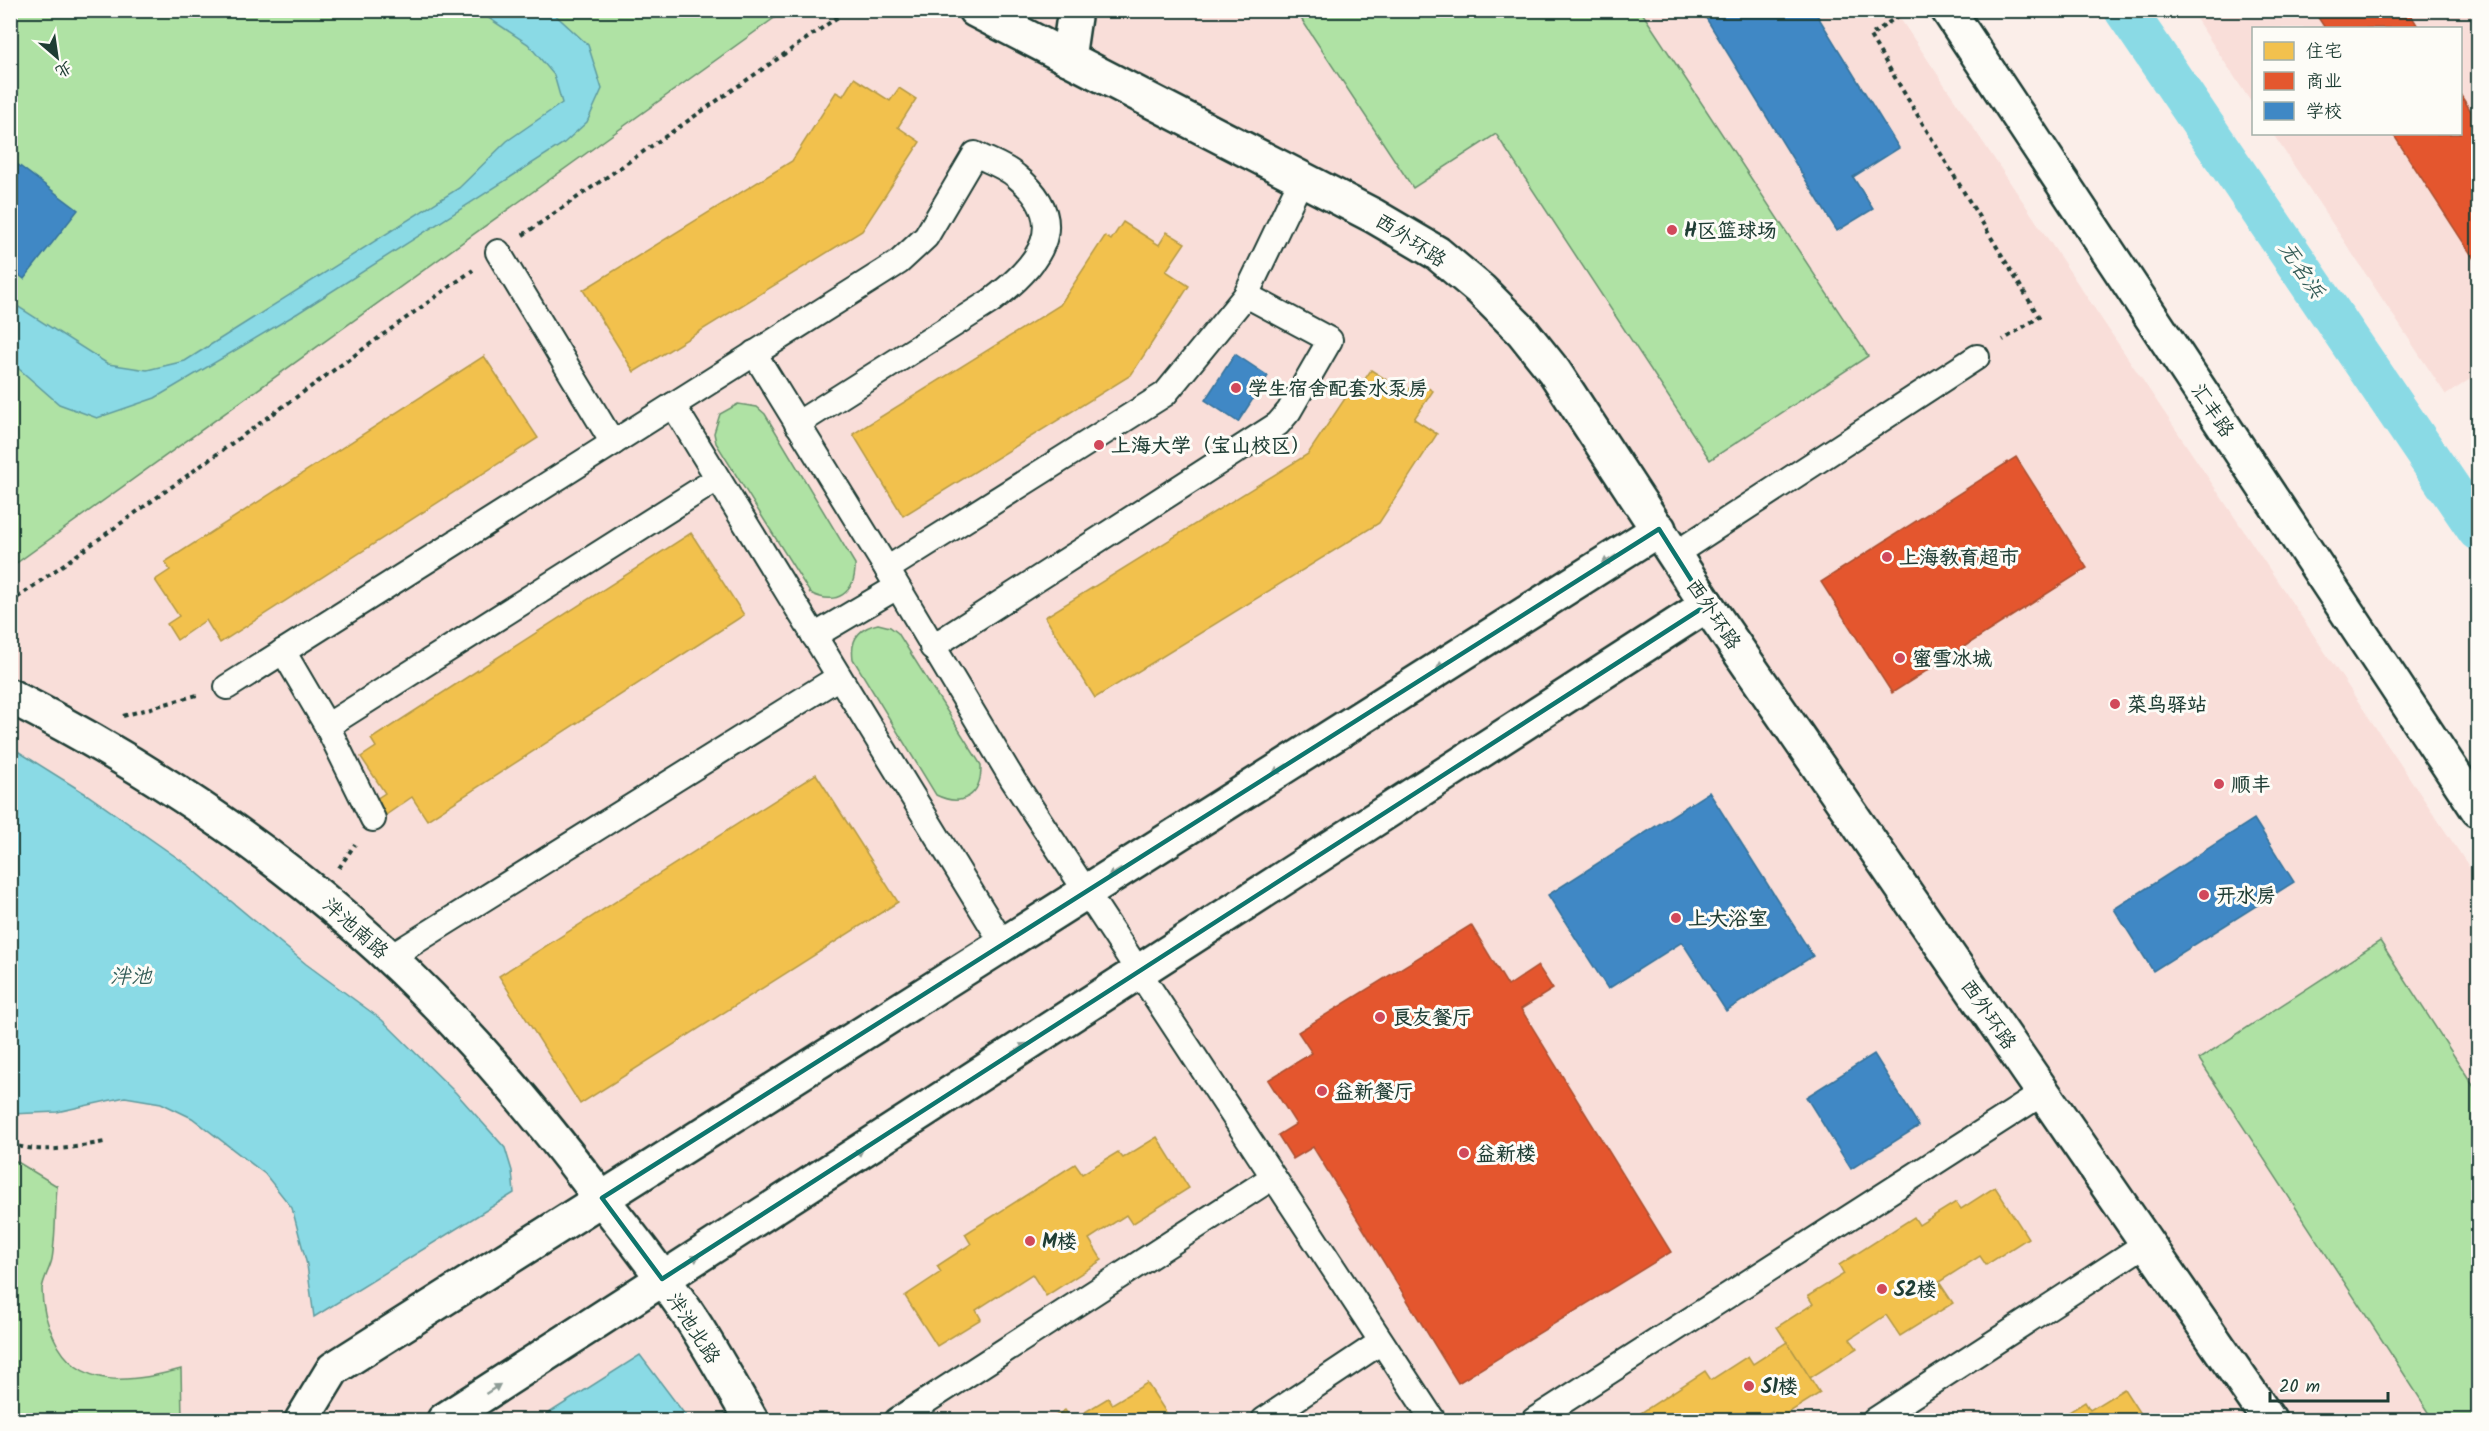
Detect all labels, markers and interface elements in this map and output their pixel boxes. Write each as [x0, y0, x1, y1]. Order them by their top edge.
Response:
north arrow [27, 27, 87, 87]
legend [2252, 27, 2462, 135]
text: 住宅 [2306, 38, 2342, 67]
text: 北 [50, 54, 77, 84]
text: 商业 [2306, 68, 2342, 97]
text: 学校 [2306, 98, 2342, 127]
street label: 西外环路 [1368, 206, 1453, 277]
place label: H区篮球场 [1684, 216, 1777, 248]
marker: H区篮球场 [1665, 223, 1679, 237]
water label: 无名浜 [2269, 235, 2333, 307]
place label: 学生宿舍配套水泵房 [1248, 374, 1428, 406]
street label: 汇丰路 [2181, 377, 2242, 446]
marker: 学生宿舍配套水泵房 [1229, 381, 1243, 395]
place label: 上海大学（宝山校区） [1111, 431, 1311, 463]
marker: 上海大学（宝山校区） [1092, 438, 1106, 452]
place label: 上海教育超市 [1899, 543, 2019, 575]
marker: 上海教育超市 [1880, 550, 1894, 564]
one-way arrow [1601, 554, 1617, 565]
street label: 西外环路 [1677, 573, 1749, 658]
place label: 蜜雪冰城 [1912, 644, 1992, 676]
marker: 蜜雪冰城 [1893, 651, 1907, 665]
one-way arrow [1436, 659, 1453, 670]
place label: 菜鸟驿站 [2127, 690, 2207, 722]
marker: 菜鸟驿站 [2108, 697, 2122, 711]
one-way arrow [1272, 763, 1288, 774]
place label: 顺丰 [2231, 770, 2271, 802]
marker: 顺丰 [2212, 777, 2226, 791]
one-way arrow [1107, 868, 1123, 879]
place label: 开水房 [2216, 881, 2276, 913]
marker: 开水房 [2197, 888, 2211, 902]
street label: 泮池南路 [314, 891, 396, 969]
place label: 上大浴室 [1688, 904, 1768, 936]
marker: 上大浴室 [1669, 911, 1683, 925]
water label: 泮池 [110, 961, 153, 994]
street label: 西外环路 [1951, 973, 2024, 1058]
place label: 良友餐厅 [1392, 1003, 1472, 1035]
marker: 良友餐厅 [1373, 1010, 1387, 1024]
one-way arrow [1012, 1043, 1028, 1054]
place label: 益新餐厅 [1334, 1077, 1414, 1109]
marker: 益新餐厅 [1315, 1084, 1329, 1098]
place label: 益新楼 [1476, 1139, 1536, 1171]
marker: 益新楼 [1457, 1146, 1471, 1160]
one-way arrow [848, 1149, 864, 1160]
place label: M楼 [1042, 1227, 1077, 1259]
marker: M楼 [1023, 1234, 1037, 1248]
one-way arrow [684, 1254, 700, 1265]
place label: S2楼 [1894, 1275, 1937, 1307]
marker: S2楼 [1875, 1282, 1889, 1296]
street label: 泮池北路 [657, 1287, 728, 1372]
scale bar [2270, 1365, 2388, 1403]
place label: S1楼 [1761, 1372, 1798, 1404]
text: 20 m [2279, 1373, 2320, 1402]
marker: S1楼 [1742, 1379, 1756, 1393]
one-way arrow [485, 1383, 502, 1394]

